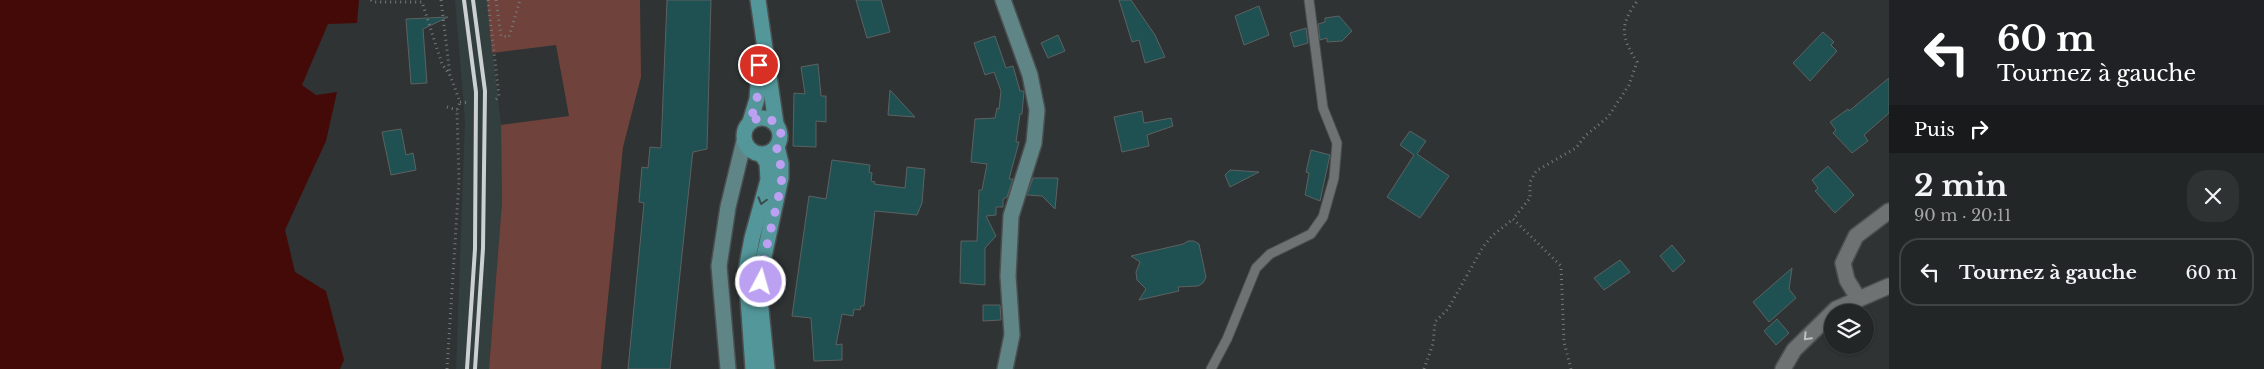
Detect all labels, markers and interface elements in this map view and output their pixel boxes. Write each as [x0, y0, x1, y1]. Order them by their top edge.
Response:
text: 60 m [1997, 17, 2095, 60]
icon: left [1914, 20, 1979, 85]
pin [738, 44, 780, 86]
icon: arrive [745, 51, 773, 79]
text: Tournez à gauche [1997, 60, 2196, 87]
icon: right [1965, 115, 1993, 143]
text: Puis [1914, 118, 1955, 141]
text: 2 min [1914, 167, 2007, 204]
button: close [2187, 170, 2239, 222]
one-way arrow [758, 196, 768, 204]
text: 90 m · 20:11 [1914, 205, 2011, 225]
position arrow [734, 255, 786, 307]
icon: left [1916, 258, 1944, 286]
text: Tournez à gauche [1959, 261, 2137, 284]
text: 60 m [2185, 261, 2237, 284]
map controls [1824, 304, 1874, 354]
button: layers [1824, 304, 1874, 354]
one-way arrow [1804, 331, 1813, 340]

